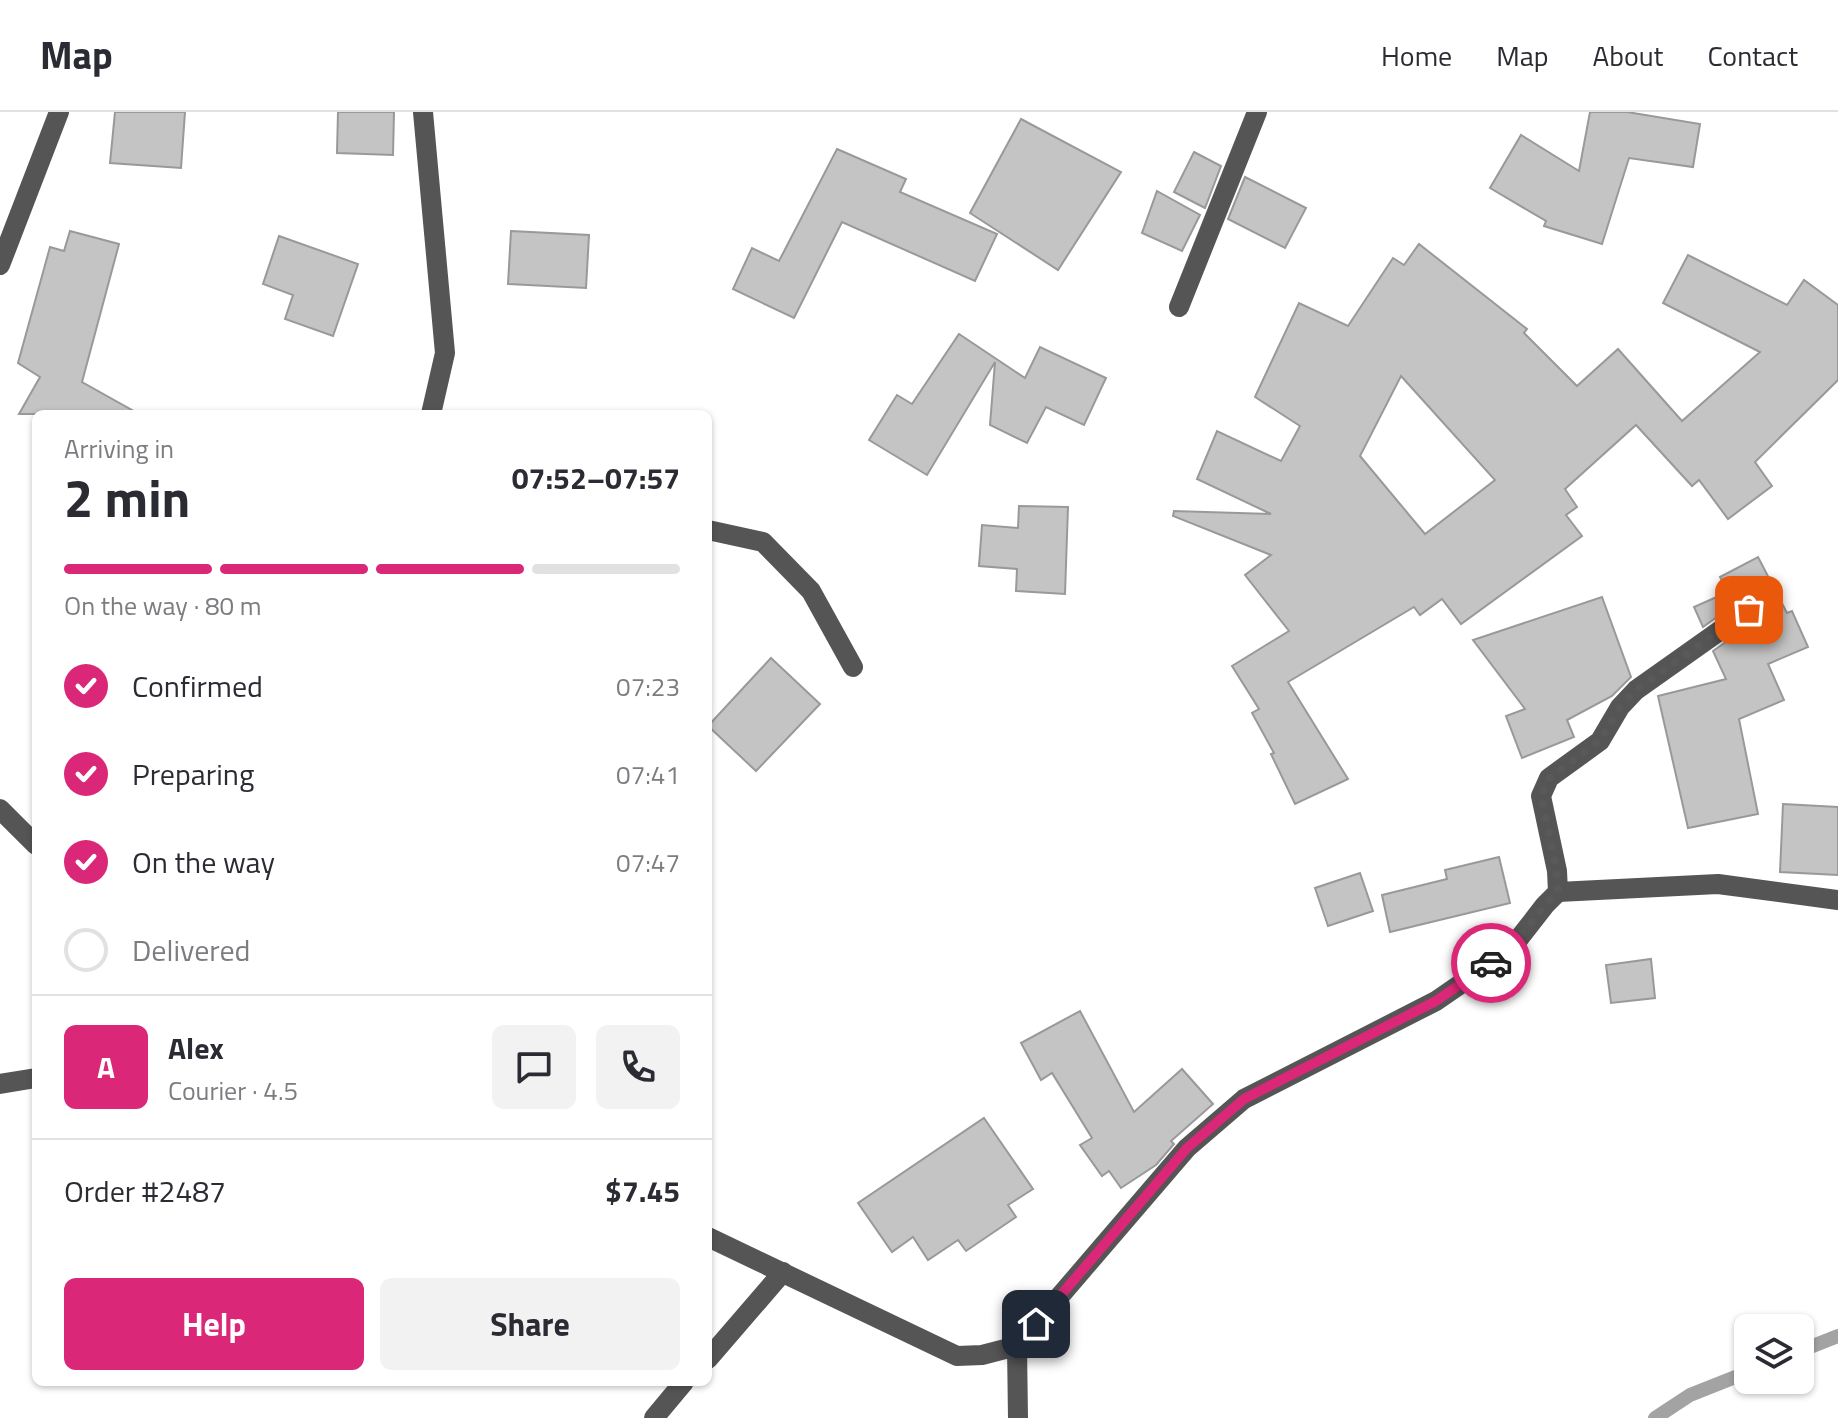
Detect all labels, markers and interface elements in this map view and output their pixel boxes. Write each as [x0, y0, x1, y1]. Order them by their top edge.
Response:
text: Map [40, 26, 113, 84]
text: Home [1381, 34, 1452, 77]
text: Map [1496, 34, 1549, 77]
text: About [1593, 34, 1663, 77]
text: Contact [1707, 34, 1798, 77]
text: Arriving in [64, 429, 174, 468]
text: 07:52–07:57 [512, 455, 680, 501]
text: 2 min [64, 458, 190, 537]
pin [1715, 576, 1783, 644]
text: On the way · 80 m [64, 586, 262, 625]
icon: bag [1727, 588, 1771, 632]
text: Confirmed [132, 663, 263, 709]
icon: check [64, 664, 108, 708]
text: 07:23 [616, 667, 680, 706]
text: Preparing [132, 751, 254, 797]
icon: check [64, 752, 108, 796]
text: 07:41 [616, 755, 680, 794]
text: On the way [132, 839, 275, 885]
icon: check [64, 840, 108, 884]
text: 07:47 [616, 843, 680, 882]
courier [1451, 923, 1531, 1003]
text: Delivered [132, 927, 250, 973]
icon: car [1469, 941, 1513, 985]
text: Alex [168, 1025, 224, 1071]
button: chat [492, 1025, 576, 1109]
button: phone [596, 1025, 680, 1109]
text: A [97, 1044, 115, 1090]
text: Courier · 4.5 [168, 1071, 298, 1110]
text: Order #2487 [64, 1168, 226, 1214]
text: $7.45 [605, 1168, 680, 1214]
button: Help [64, 1278, 364, 1370]
button: Share [380, 1278, 680, 1370]
pin [1002, 1290, 1070, 1358]
icon: home [1014, 1302, 1058, 1346]
map controls [1734, 1314, 1814, 1394]
button: layers [1734, 1314, 1814, 1394]

